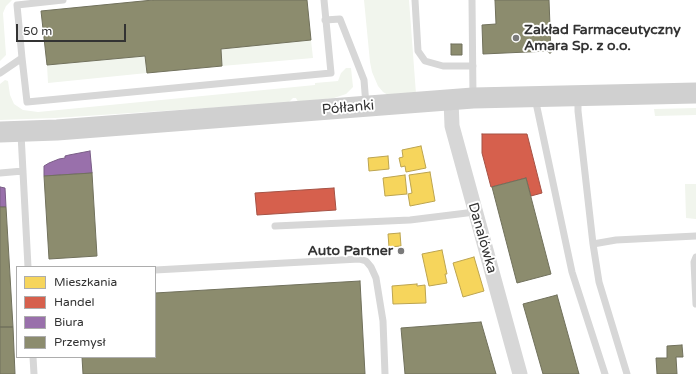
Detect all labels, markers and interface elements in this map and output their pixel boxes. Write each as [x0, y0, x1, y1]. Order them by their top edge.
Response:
scale bar [18, 16, 128, 42]
place label: Zakład Farmaceutyczny Amara Sp. z o.o. [524, 22, 681, 54]
text: 50 m [23, 24, 52, 38]
marker: Zakład Farmaceutyczny Amara Sp. z o.o. [511, 33, 521, 43]
street label: Półłanki [321, 97, 375, 119]
street label: Danalówka [464, 201, 500, 275]
place label: Auto Partner [307, 243, 393, 259]
marker: Auto Partner [396, 246, 406, 256]
legend [16, 266, 156, 358]
text: Mieszkania [54, 275, 117, 289]
text: Handel [54, 295, 94, 309]
text: Biura [54, 315, 84, 329]
text: Przemysł [54, 335, 106, 349]

